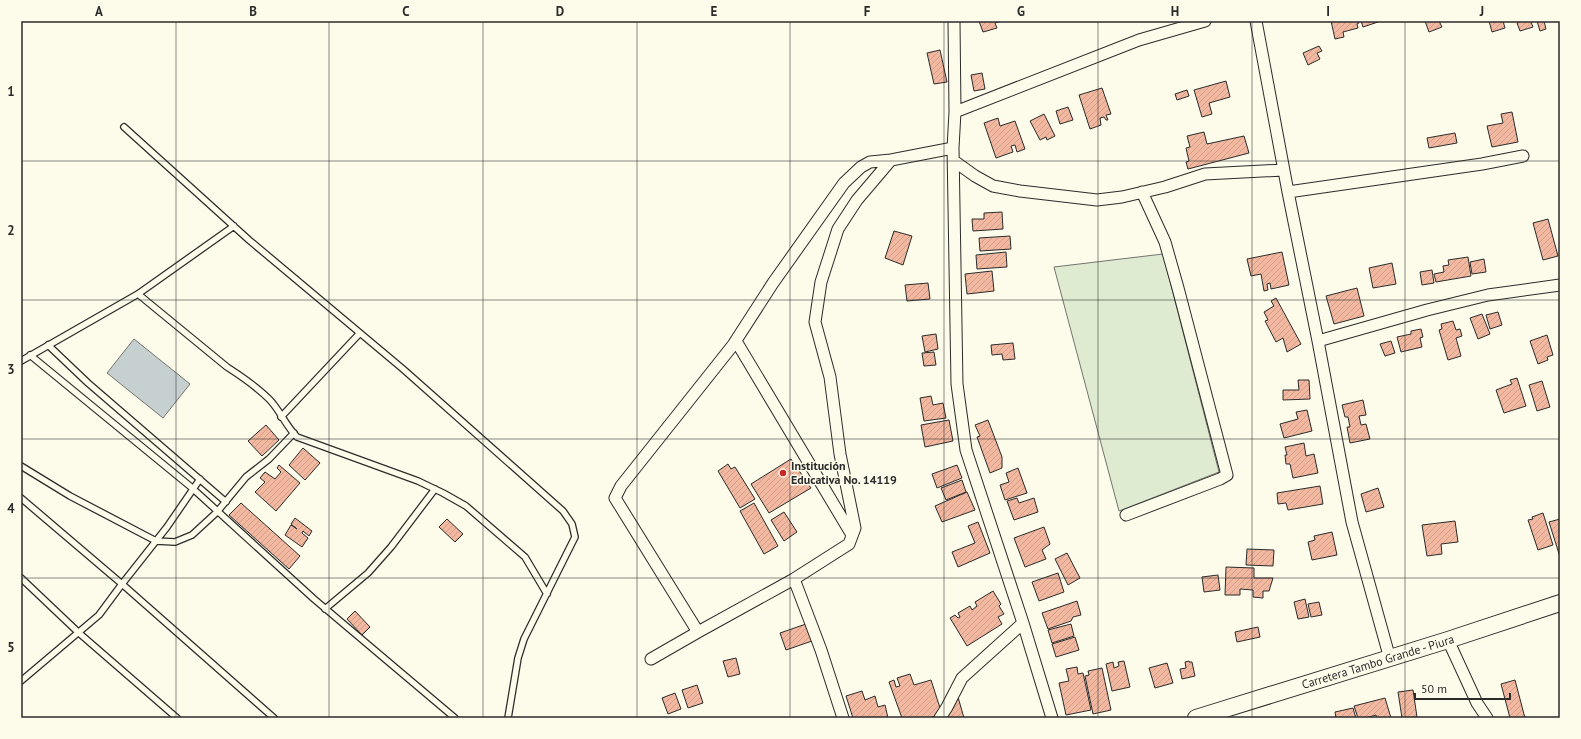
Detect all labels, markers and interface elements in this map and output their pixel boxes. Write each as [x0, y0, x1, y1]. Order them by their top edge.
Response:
text: A [95, 3, 103, 20]
text: B [249, 3, 257, 20]
text: C [402, 3, 410, 20]
text: D [556, 3, 564, 20]
text: E [711, 3, 718, 20]
text: F [864, 3, 871, 20]
text: G [1017, 3, 1025, 20]
text: H [1171, 3, 1179, 20]
text: I [1326, 3, 1330, 20]
text: J [1479, 3, 1484, 20]
text: 1 [7, 83, 15, 100]
text: 2 [7, 222, 15, 239]
text: 3 [7, 361, 15, 378]
place label: Institución Educativa No. 14119 [791, 458, 897, 487]
marker: Institución Educativa No. 14119 [778, 468, 788, 478]
text: 4 [7, 500, 15, 517]
street label: Carretera Tambo Grande - Piura [1300, 631, 1456, 692]
text: 5 [7, 639, 15, 656]
scale bar [1415, 675, 1510, 701]
text: 50 m [1421, 681, 1447, 696]

